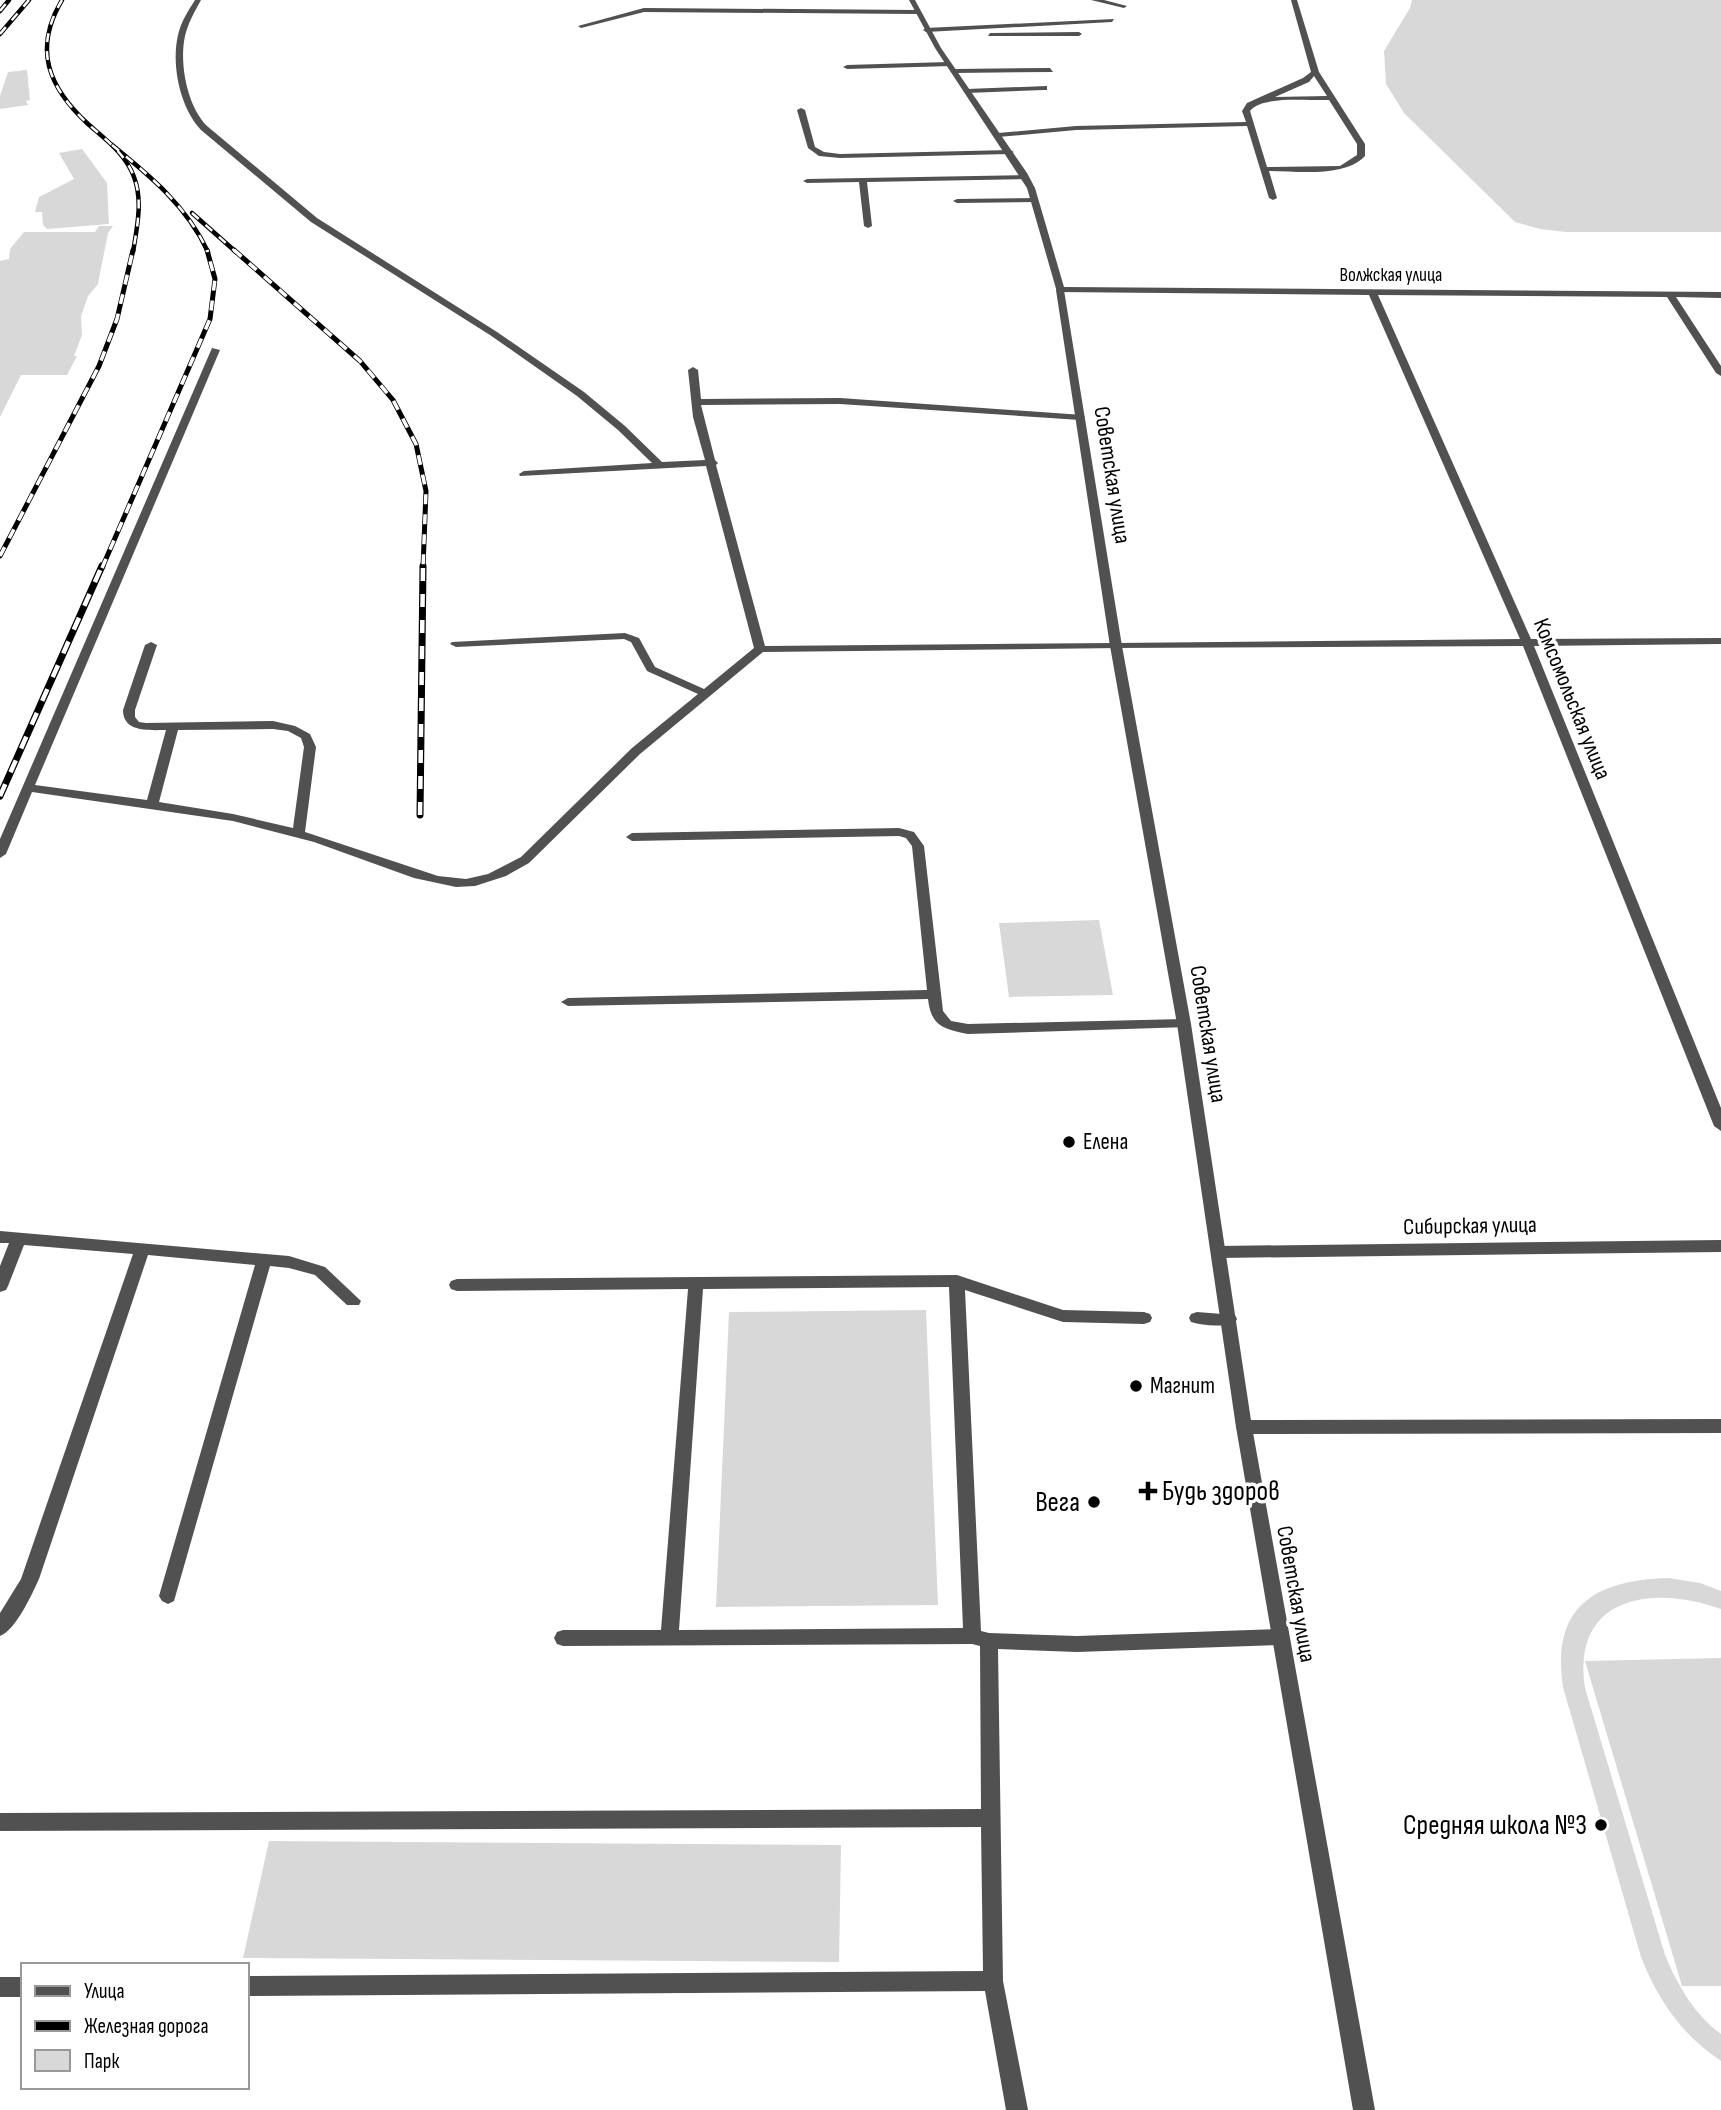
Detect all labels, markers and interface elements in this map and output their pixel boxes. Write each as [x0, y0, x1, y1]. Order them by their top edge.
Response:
street label: Волжская улица [1340, 264, 1442, 287]
street label: Советская улица [1087, 405, 1137, 545]
street label: Комсомольская улица [1527, 614, 1617, 784]
street label: Советская улица [1183, 964, 1233, 1104]
place label: Елена [1083, 1128, 1128, 1156]
marker: Елена [1061, 1134, 1077, 1150]
street label: Сибирская улица [1403, 1211, 1537, 1241]
place label: Магнит [1150, 1372, 1215, 1400]
marker: Магнит [1128, 1378, 1144, 1394]
place label: Будь здоров [1162, 1475, 1280, 1508]
marker: Будь здоров [1140, 1483, 1156, 1499]
place label: Вега [1035, 1486, 1080, 1519]
marker: Вега [1086, 1494, 1102, 1510]
street label: Советская улица [1270, 1523, 1322, 1665]
place label: Средняя школа №3 [1403, 1809, 1587, 1842]
marker: Средняя школа №3 [1593, 1817, 1609, 1833]
legend [21, 1963, 248, 2089]
text: Улица [84, 1979, 125, 2004]
text: Железная дорога [84, 2014, 209, 2039]
text: Парк [84, 2049, 119, 2074]

